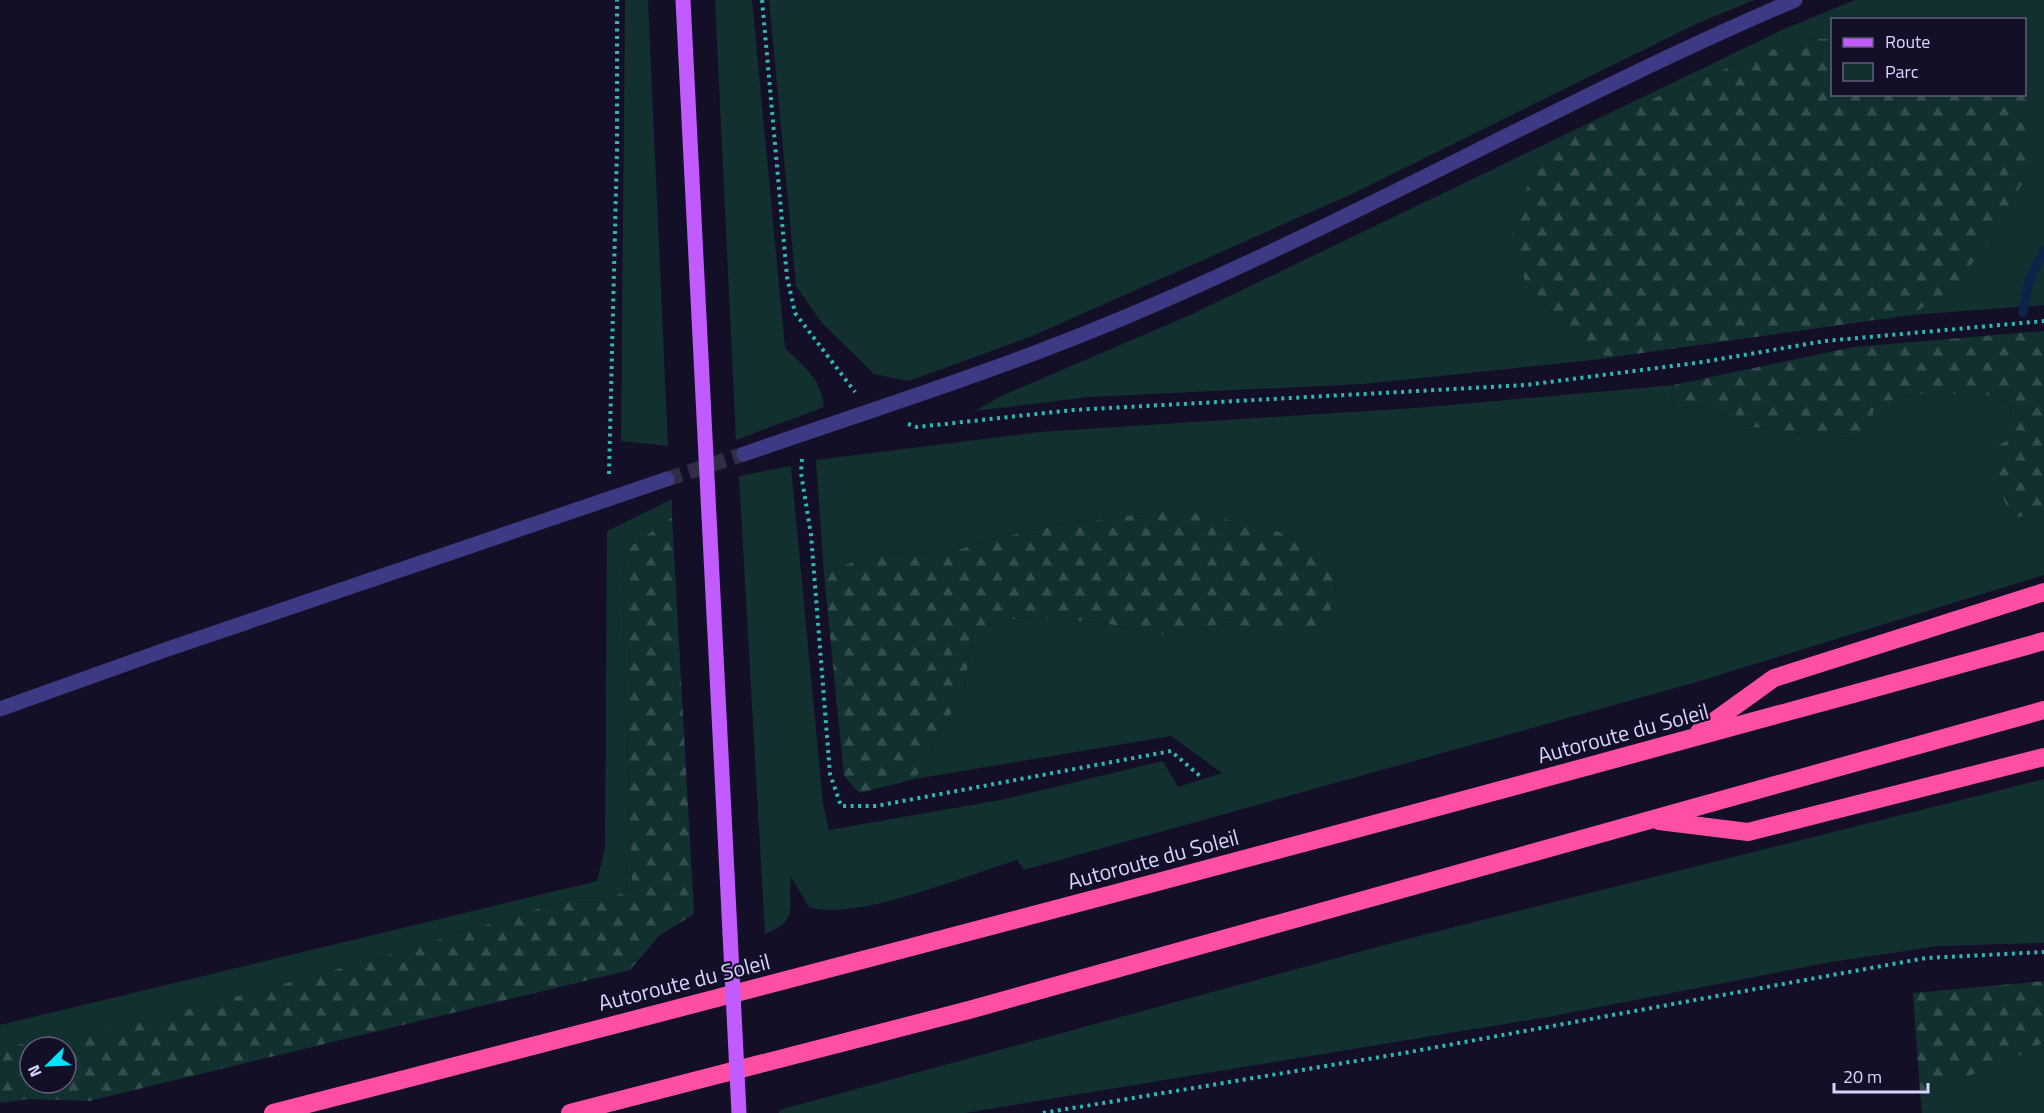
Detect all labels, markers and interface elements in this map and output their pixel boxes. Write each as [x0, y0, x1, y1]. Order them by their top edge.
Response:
legend [1831, 18, 2026, 96]
text: Route [1885, 28, 1930, 55]
text: Parc [1885, 58, 1919, 85]
street label: Autoroute du Soleil [1533, 694, 1713, 772]
street label: Autoroute du Soleil [1063, 820, 1243, 898]
street label: Autoroute du Soleil [594, 944, 774, 1020]
north arrow [18, 1035, 78, 1095]
scale bar [1834, 1056, 1928, 1094]
text: N [21, 1061, 48, 1081]
text: 20 m [1843, 1063, 1882, 1090]

